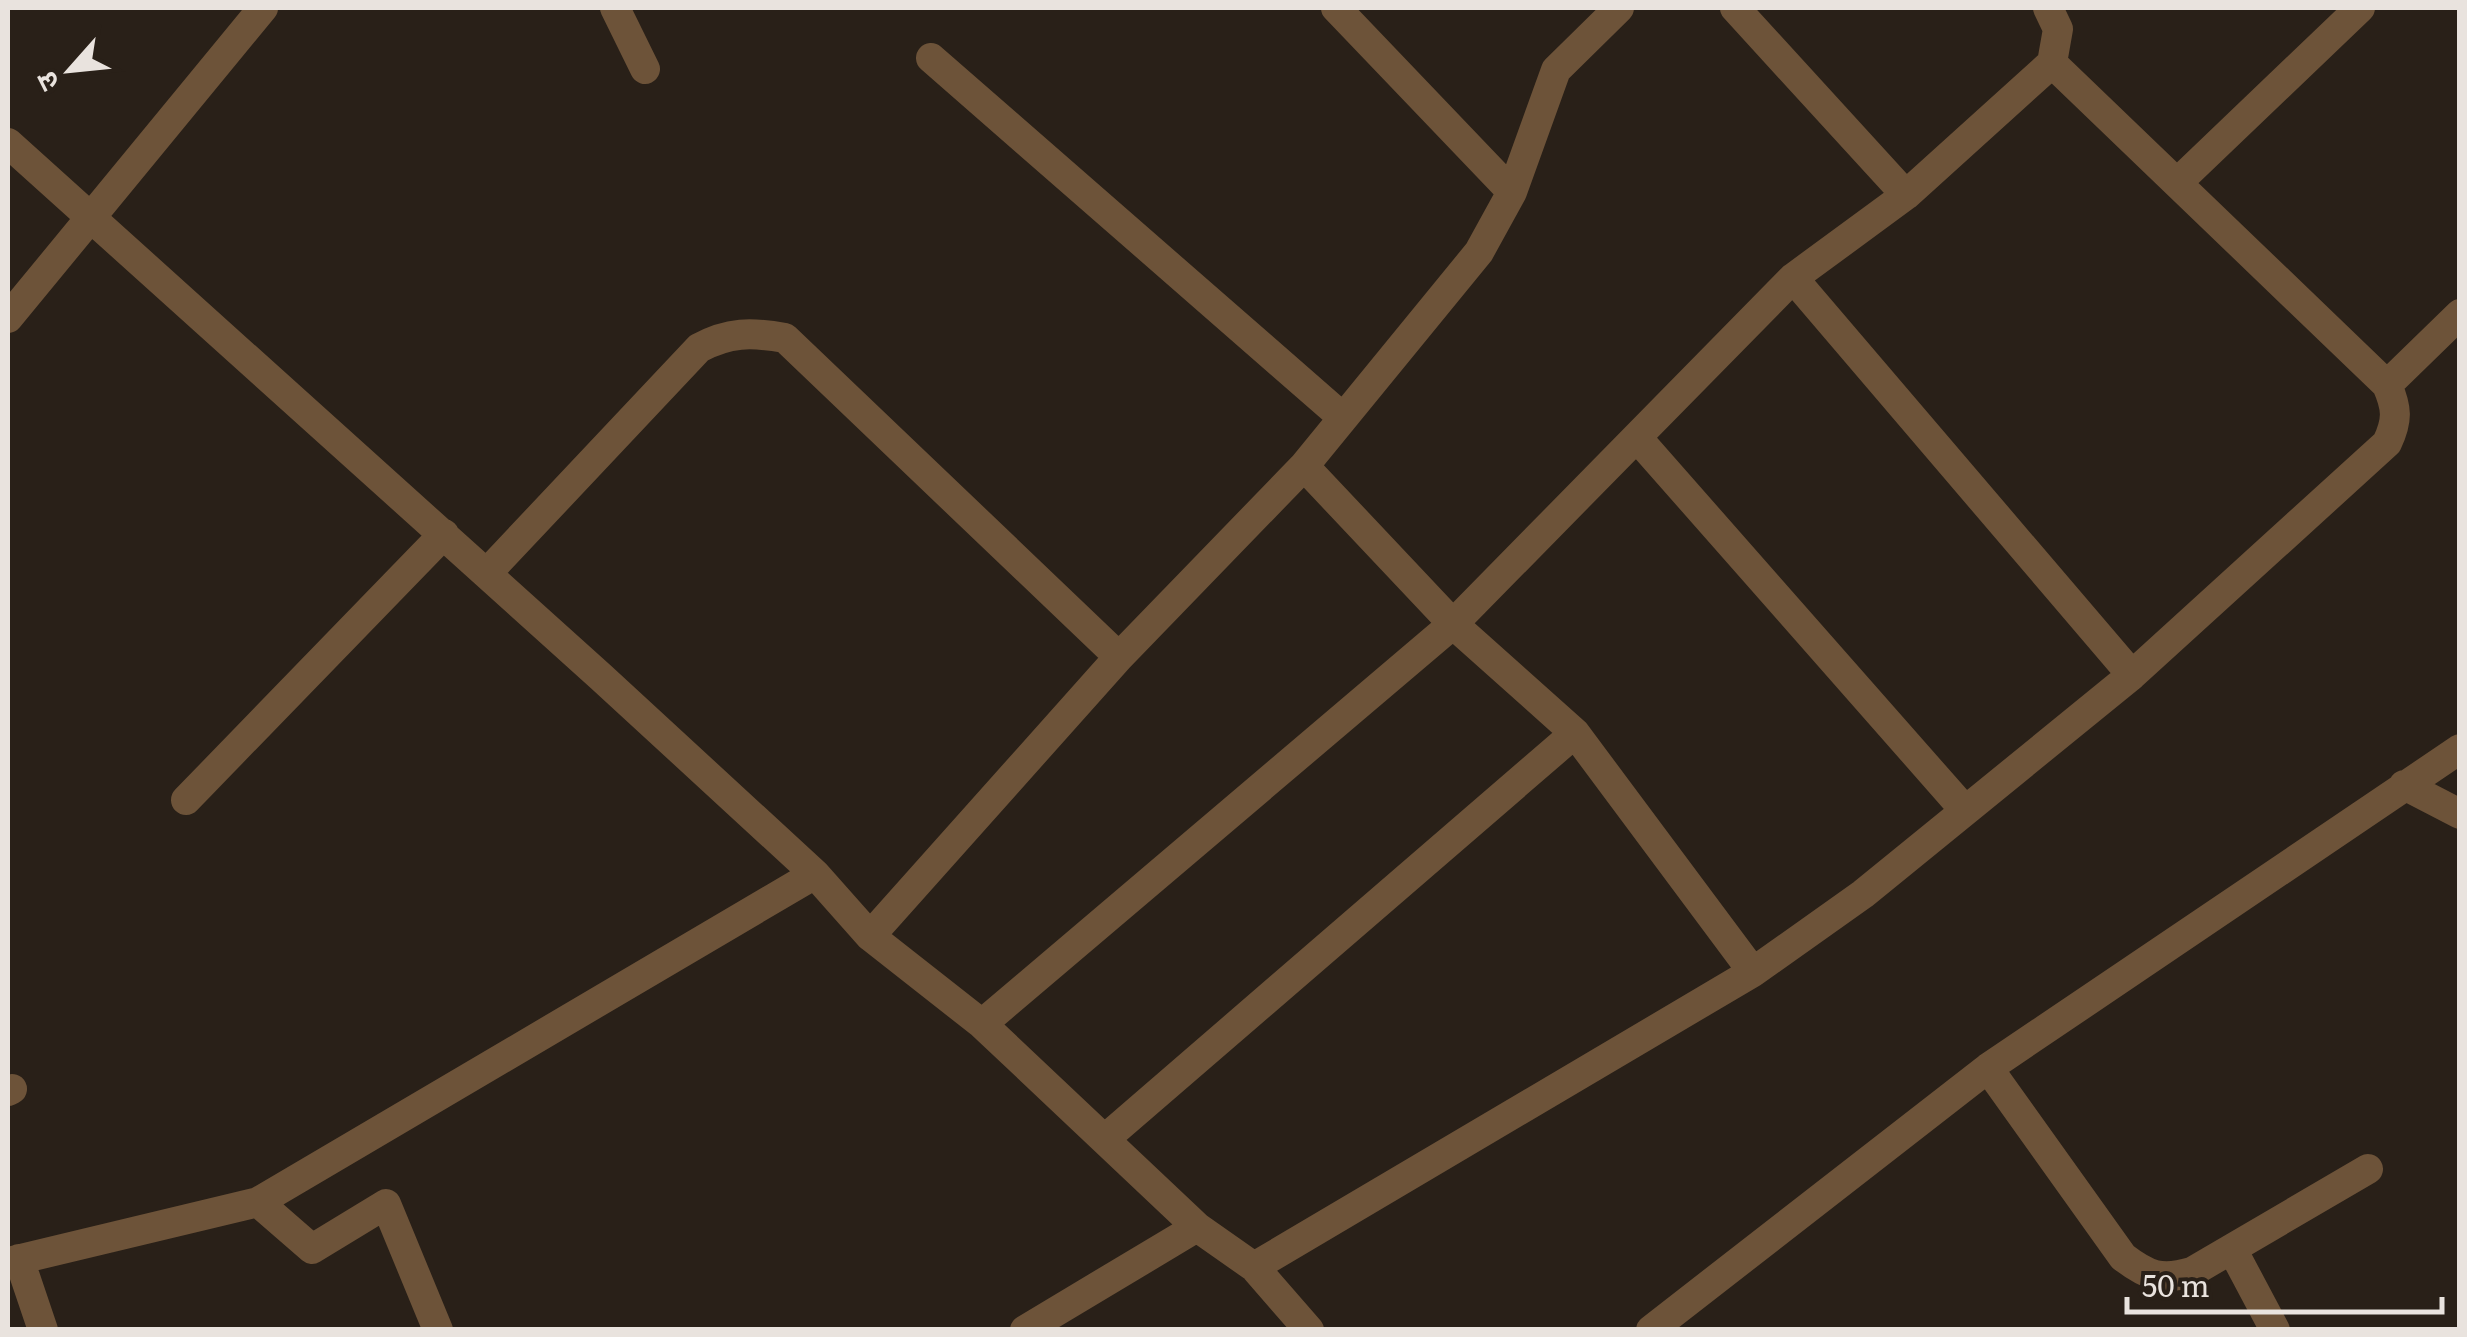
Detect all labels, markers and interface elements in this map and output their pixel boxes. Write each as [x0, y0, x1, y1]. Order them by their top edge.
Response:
north arrow [20, 20, 120, 120]
text: उ [23, 65, 68, 99]
scale bar [2127, 1252, 2442, 1314]
text: 50 m [2142, 1262, 2210, 1306]

